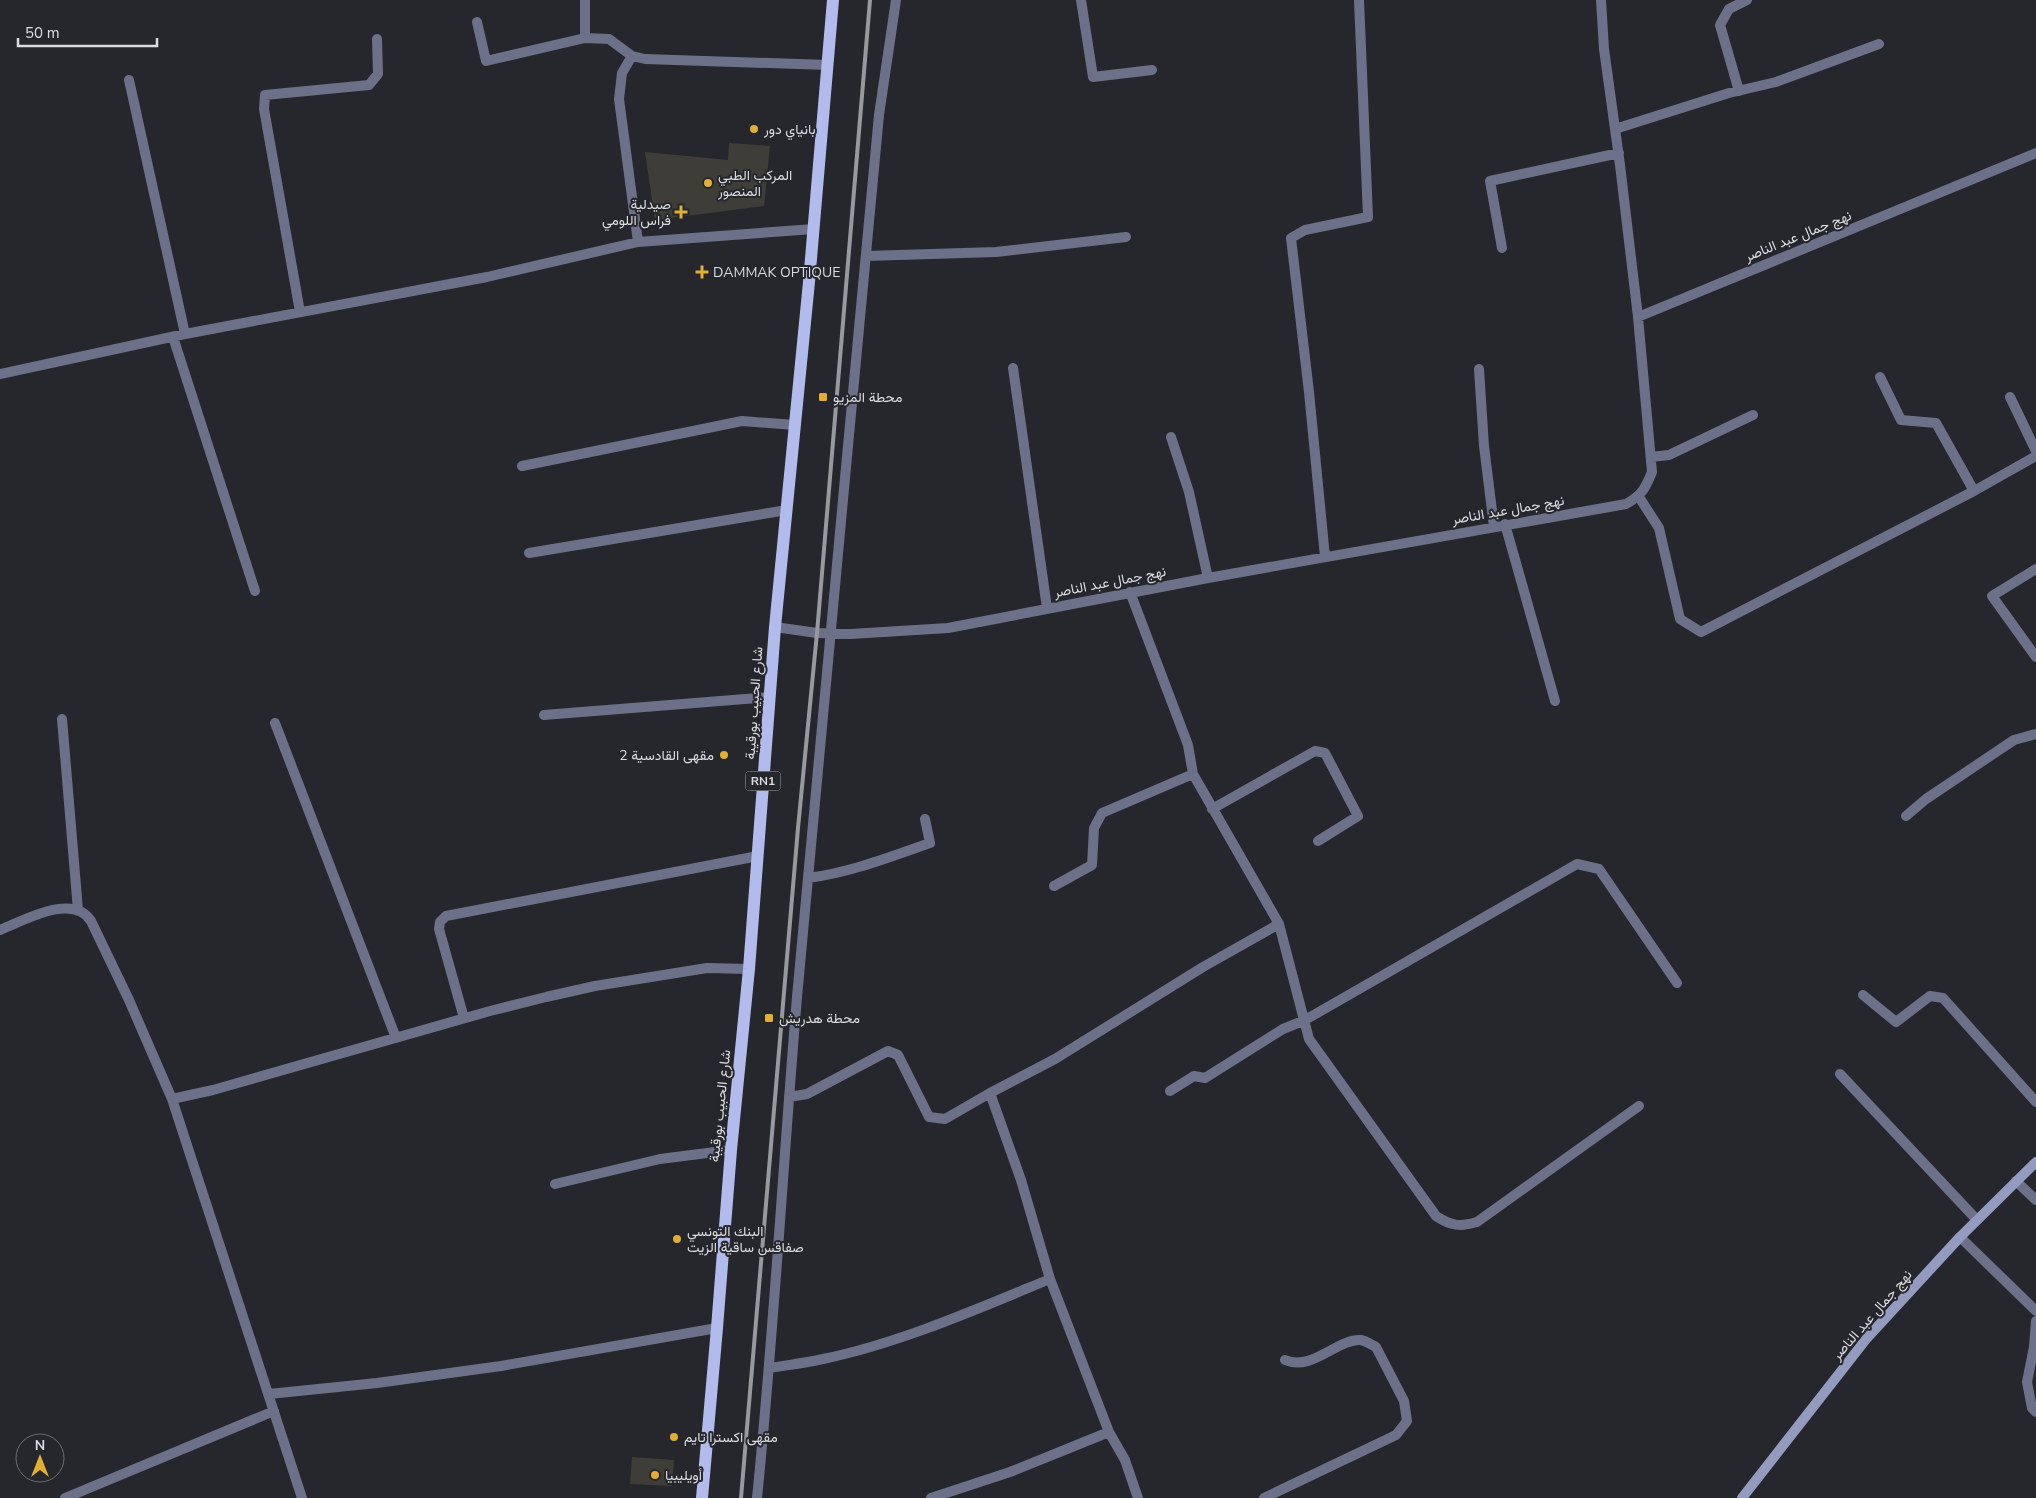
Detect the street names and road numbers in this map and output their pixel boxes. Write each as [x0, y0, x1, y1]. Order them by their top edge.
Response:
street label: نهج جمال عبد الناصر [1741, 206, 1855, 267]
street label: نهج جمال عبد الناصر [1449, 491, 1566, 530]
street label: نهج جمال عبد الناصر [1051, 562, 1168, 603]
street label: شارع الحبيب بورقيبة [741, 646, 768, 760]
road number: RN1 [746, 771, 780, 790]
street label: شارع الحبيب بورقيبة [705, 1049, 736, 1163]
street label: نهج جمال عبد الناصر [1827, 1266, 1917, 1366]

